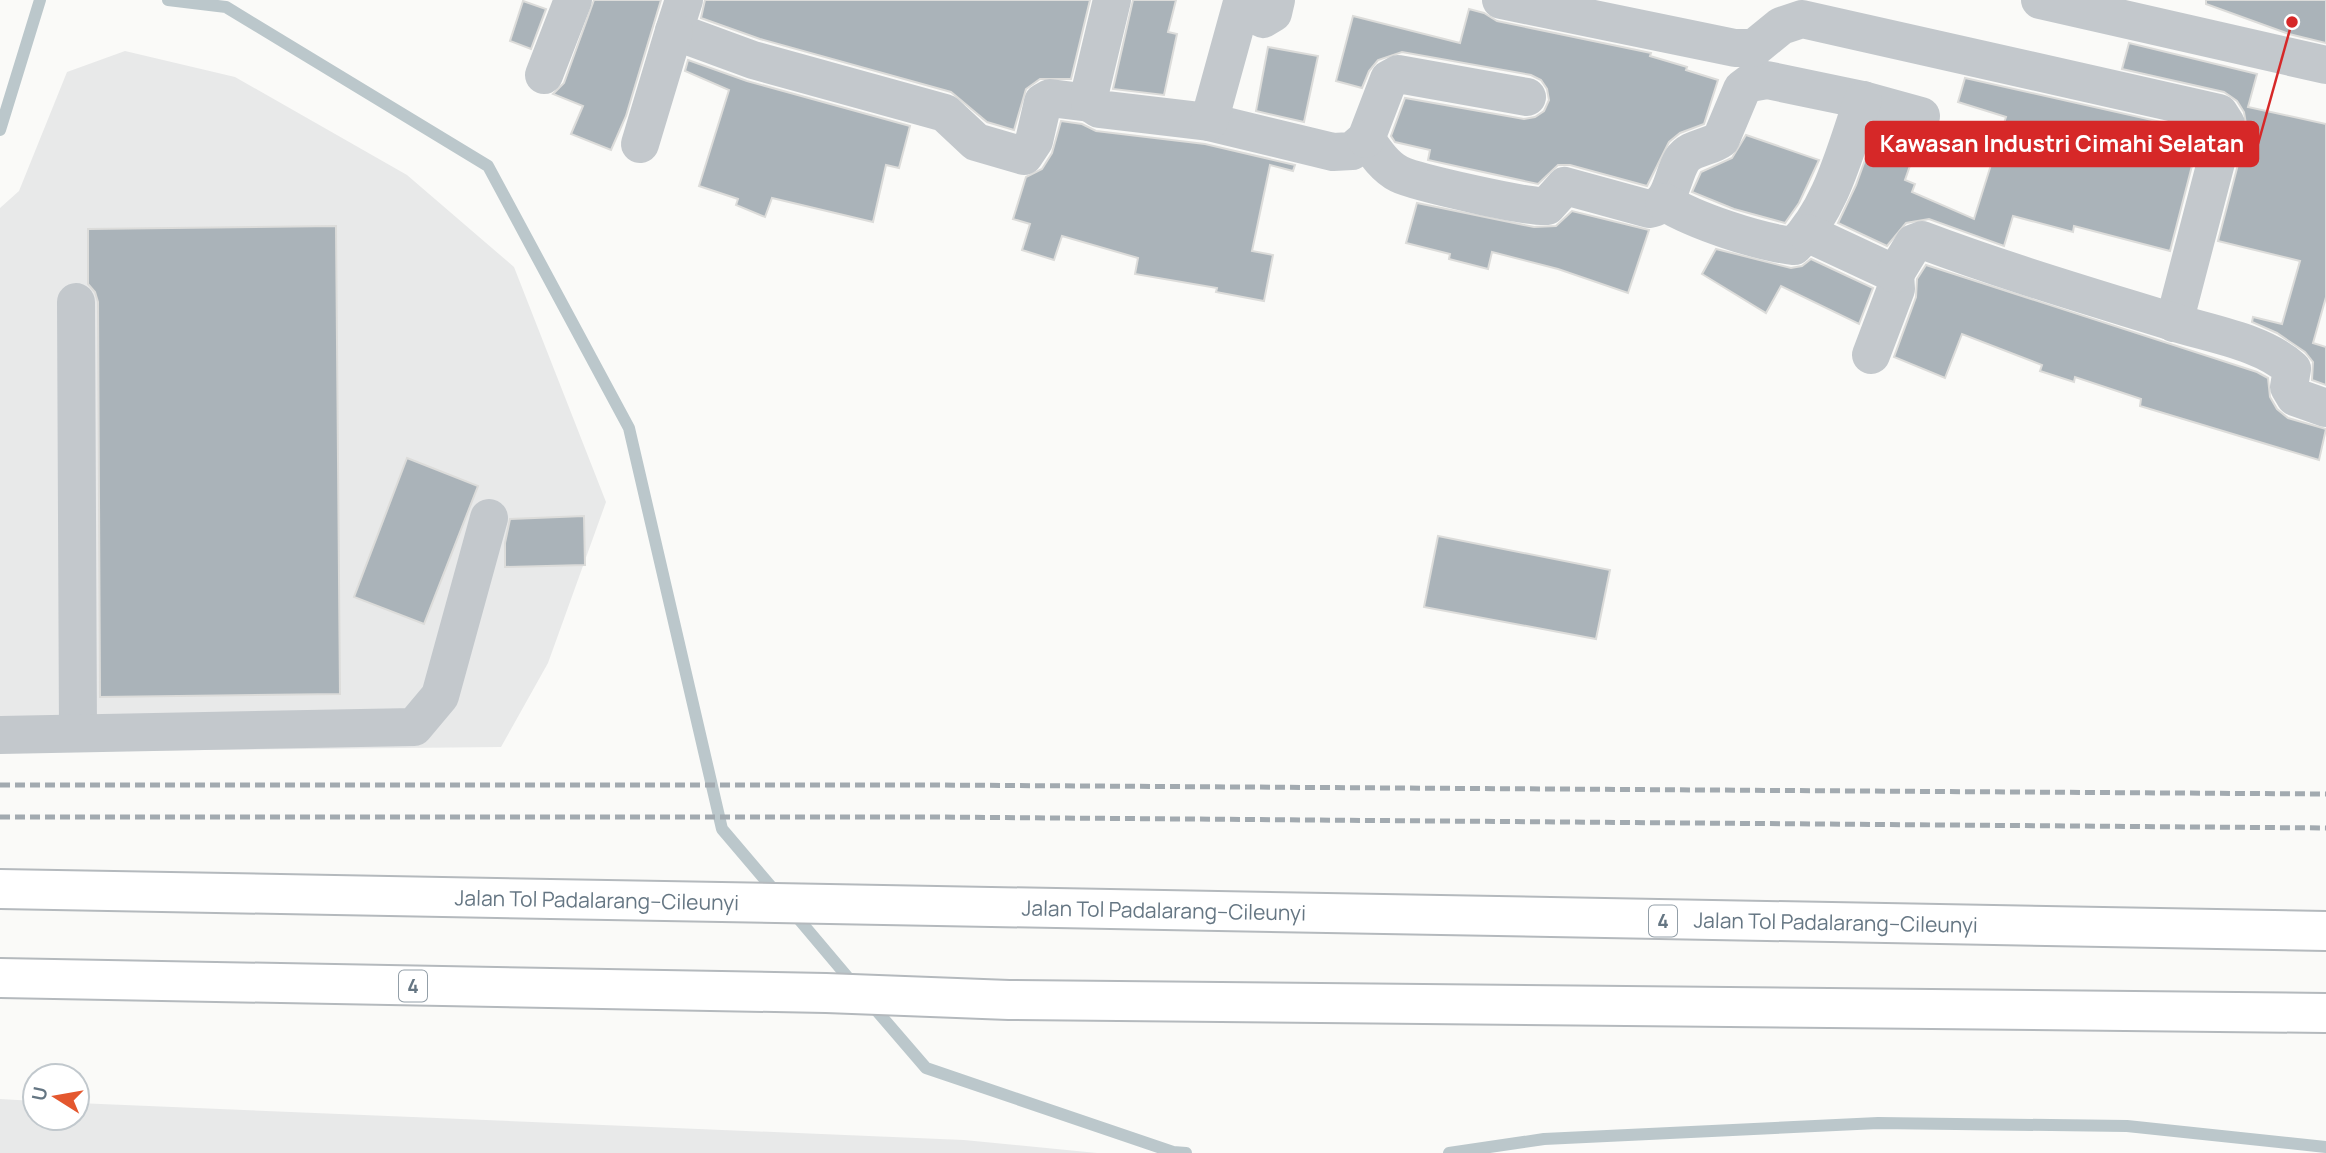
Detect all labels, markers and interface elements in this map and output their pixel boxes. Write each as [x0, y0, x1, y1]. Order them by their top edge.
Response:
callout: Kawasan Industri Cimahi Selatan [1866, 122, 2258, 166]
text: Kawasan Industri Cimahi Selatan [1880, 127, 2244, 159]
street label: Jalan Tol Padalarang–Cileunyi [454, 883, 739, 916]
street label: Jalan Tol Padalarang–Cileunyi [1021, 893, 1306, 927]
road number: 4 [1649, 906, 1677, 937]
street label: Jalan Tol Padalarang–Cileunyi [1693, 906, 1978, 939]
road number: 4 [399, 970, 427, 1002]
north arrow [21, 1062, 91, 1132]
text: U [25, 1085, 53, 1103]

